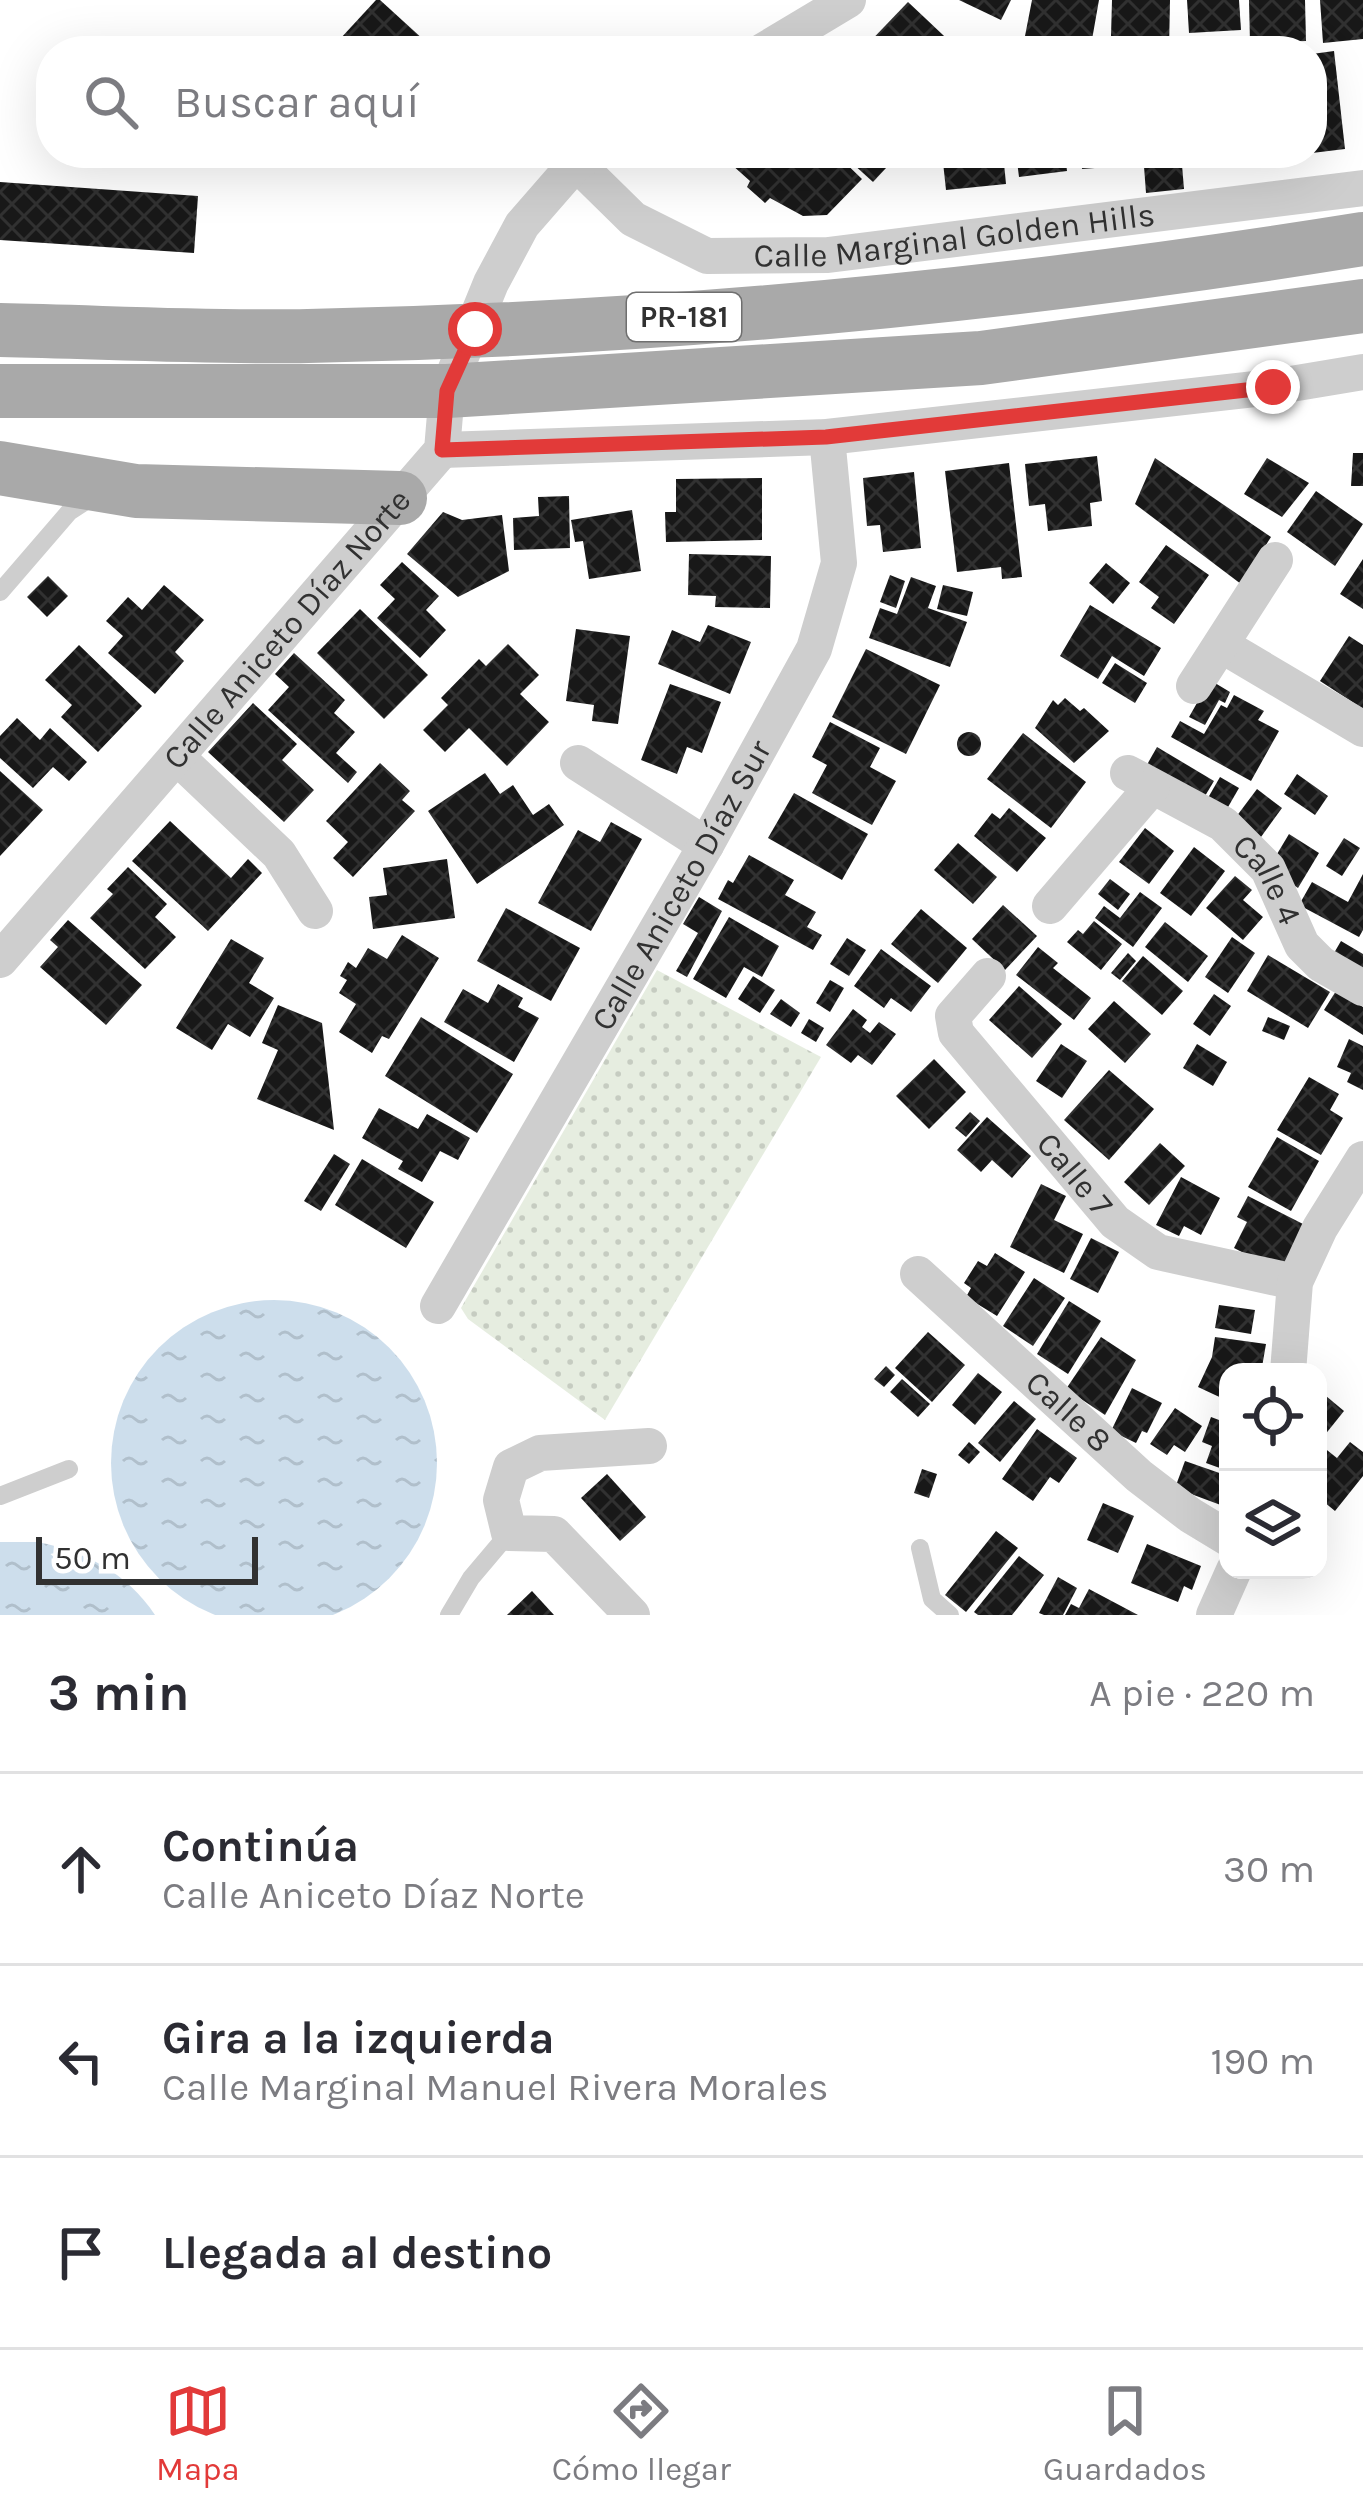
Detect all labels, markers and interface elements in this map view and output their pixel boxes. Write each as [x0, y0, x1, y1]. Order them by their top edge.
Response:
search box [36, 36, 1327, 168]
icon: search [78, 69, 144, 135]
text: Buscar aquí [174, 76, 420, 128]
street label: Calle Marginal Golden Hills [753, 195, 1157, 275]
road number: PR-181 [627, 293, 741, 341]
route start [448, 302, 502, 356]
route end [1246, 360, 1300, 414]
street label: Calle Aniceto Díaz Norte [155, 481, 418, 777]
street label: Calle Aniceto Díaz Sur [583, 734, 779, 1037]
street label: Calle 4 [1225, 826, 1309, 930]
street label: Calle 7 [1029, 1125, 1121, 1224]
street label: Calle 8 [1018, 1363, 1119, 1460]
map controls [1219, 1363, 1327, 1579]
button: locate [1219, 1363, 1327, 1471]
button: layers [1219, 1471, 1327, 1579]
scale bar [36, 1531, 258, 1584]
text: 50 m [54, 1539, 131, 1577]
text: 3 min [48, 1663, 190, 1723]
text: A pie · 220 m [1089, 1670, 1315, 1716]
text: Continúa [162, 1820, 359, 1872]
icon: ahead [48, 1836, 114, 1902]
text: 30 m [1223, 1846, 1315, 1892]
text: Calle Aniceto Díaz Norte [162, 1872, 585, 1918]
text: Gira a la izquierda [162, 2012, 555, 2064]
icon: left [48, 2028, 114, 2094]
text: 190 m [1211, 2038, 1315, 2084]
text: Calle Marginal Manuel Rivera Morales [162, 2064, 829, 2110]
icon: arrive [48, 2220, 114, 2286]
text: Llegada al destino [162, 2227, 552, 2279]
tab: Mapa [156, 2378, 240, 2488]
tab: Cómo llegar [552, 2378, 731, 2488]
tab: Guardados [1043, 2378, 1207, 2488]

